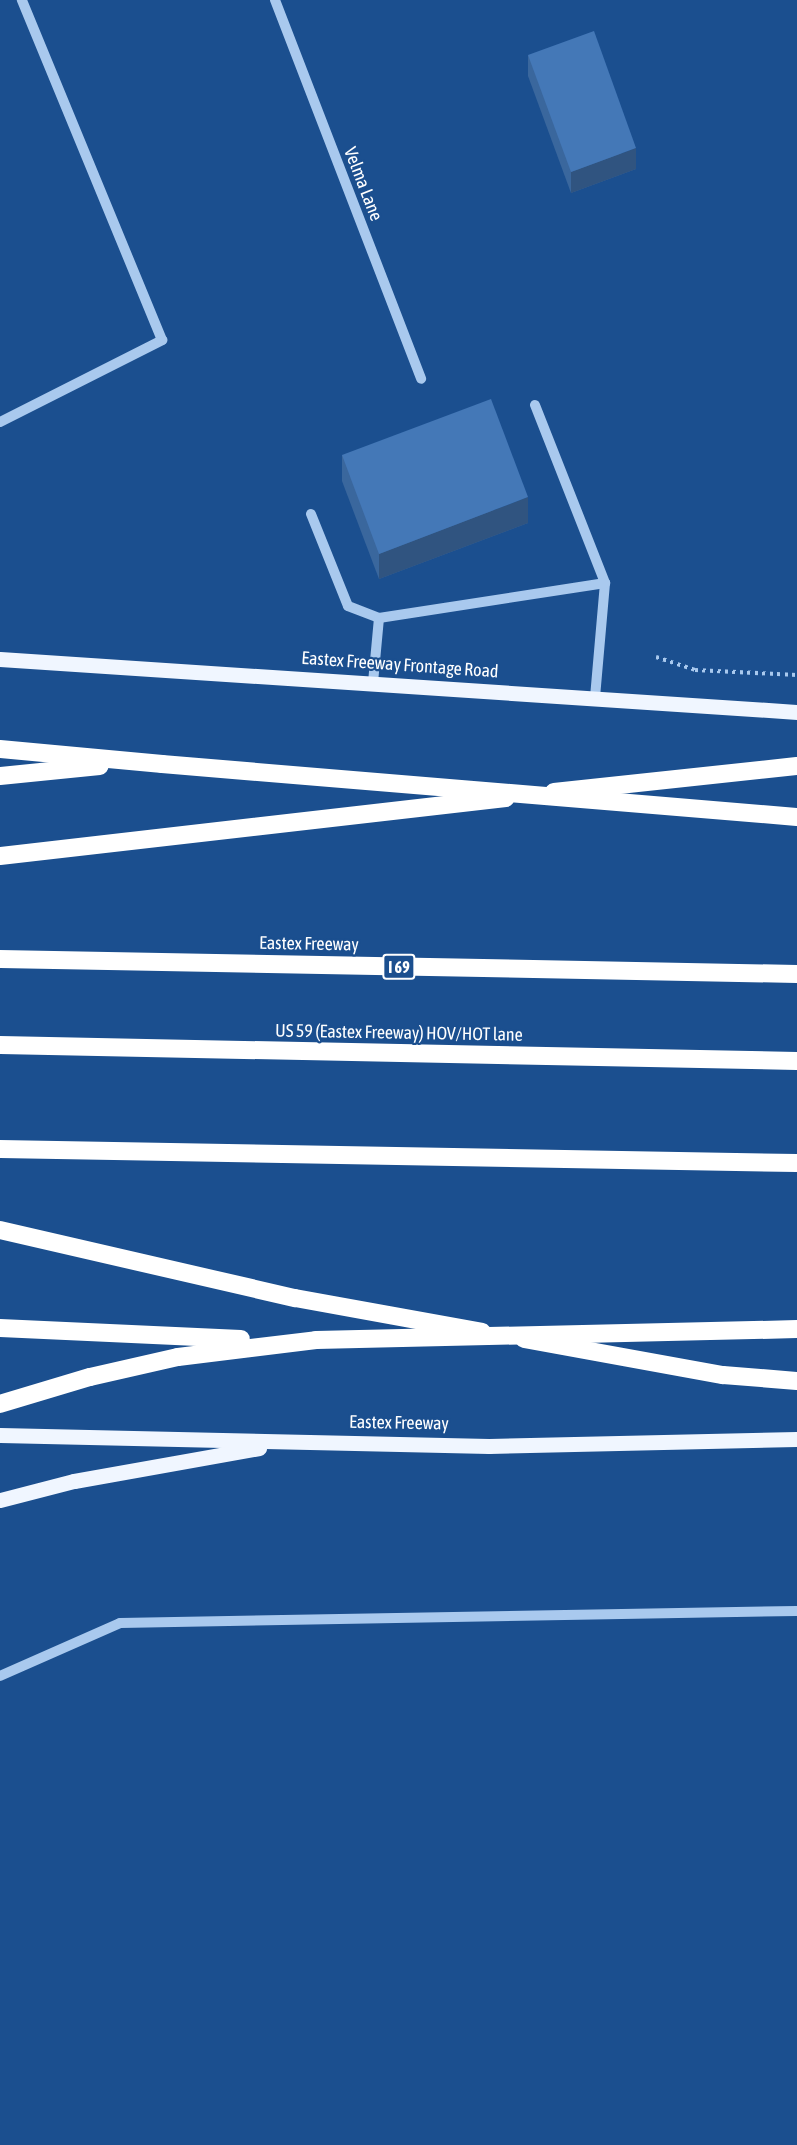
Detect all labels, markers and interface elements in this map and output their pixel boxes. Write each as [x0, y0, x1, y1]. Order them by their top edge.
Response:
street label: Velma Lane [339, 144, 387, 224]
street label: Eastex Freeway Frontage Road [301, 647, 499, 683]
street label: Eastex Freeway [259, 932, 359, 956]
road number: I 69 [381, 954, 417, 980]
street label: US 59 (Eastex Freeway) HOV/HOT lane [275, 1020, 523, 1046]
street label: Eastex Freeway [349, 1411, 449, 1435]

